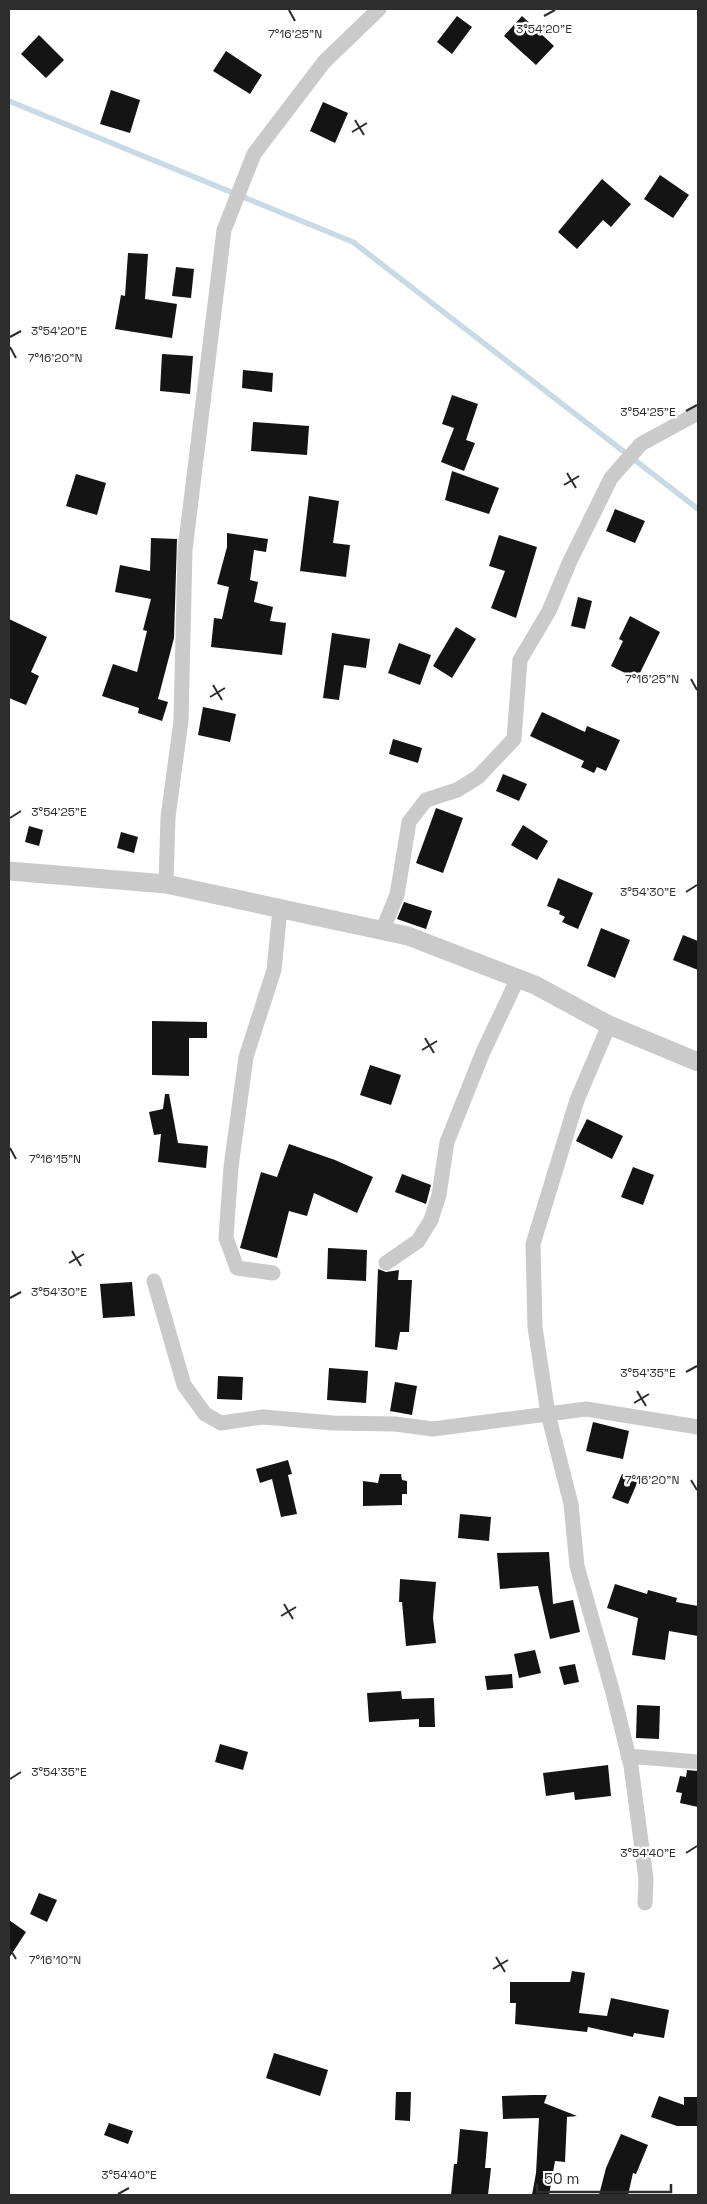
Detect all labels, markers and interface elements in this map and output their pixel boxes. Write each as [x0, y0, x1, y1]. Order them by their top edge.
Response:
text: 3°54'20"E [516, 21, 572, 37]
text: 7°16'25"N [268, 26, 322, 42]
text: 3°54'20"E [31, 323, 87, 339]
text: 7°16'20"N [28, 350, 82, 366]
text: 3°54'25"E [620, 404, 676, 420]
text: 7°16'25"N [625, 671, 679, 687]
text: 3°54'25"E [31, 804, 87, 820]
text: 3°54'30"E [620, 884, 676, 900]
text: 7°16'15"N [29, 1151, 81, 1167]
text: 3°54'30"E [31, 1284, 87, 1300]
text: 3°54'35"E [620, 1365, 676, 1381]
text: 7°16'20"N [625, 1472, 679, 1488]
text: 3°54'35"E [31, 1764, 87, 1780]
text: 3°54'40"E [620, 1845, 676, 1861]
text: 7°16'10"N [29, 1952, 81, 1968]
scale bar [537, 2162, 671, 2194]
text: 3°54'40"E [101, 2167, 157, 2183]
text: 50 m [544, 2169, 579, 2188]

